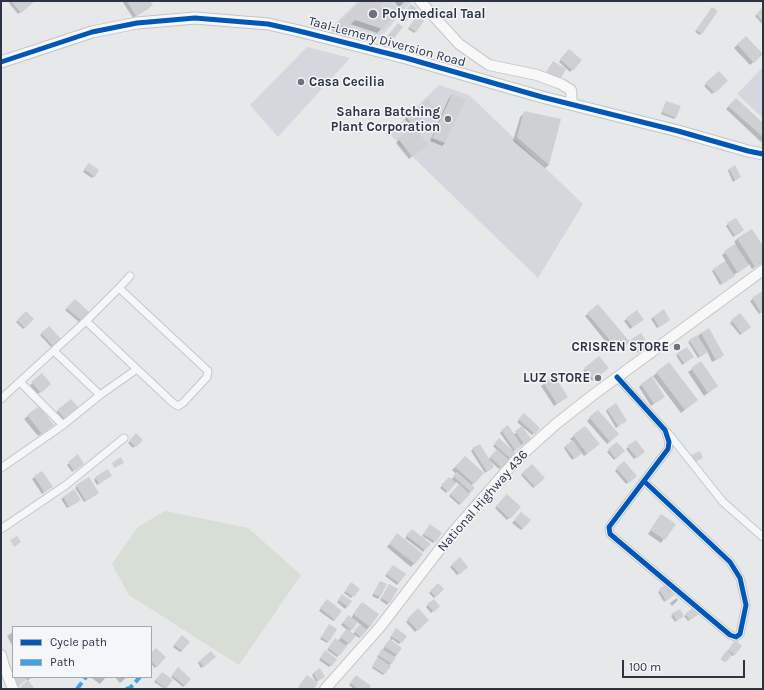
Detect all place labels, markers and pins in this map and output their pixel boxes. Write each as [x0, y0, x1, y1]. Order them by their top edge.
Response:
place label: Polymedical Taal [382, 6, 485, 22]
marker: Polymedical Taal [367, 8, 379, 20]
place label: Casa Cecilia [309, 74, 385, 90]
marker: Casa Cecilia [296, 77, 306, 87]
place label: Sahara Batching Plant Corporation [331, 104, 440, 135]
marker: Sahara Batching Plant Corporation [443, 114, 453, 124]
place label: CRISREN STORE [571, 339, 669, 355]
marker: CRISREN STORE [672, 342, 682, 352]
place label: LUZ STORE [523, 370, 590, 386]
marker: LUZ STORE [593, 373, 603, 383]

